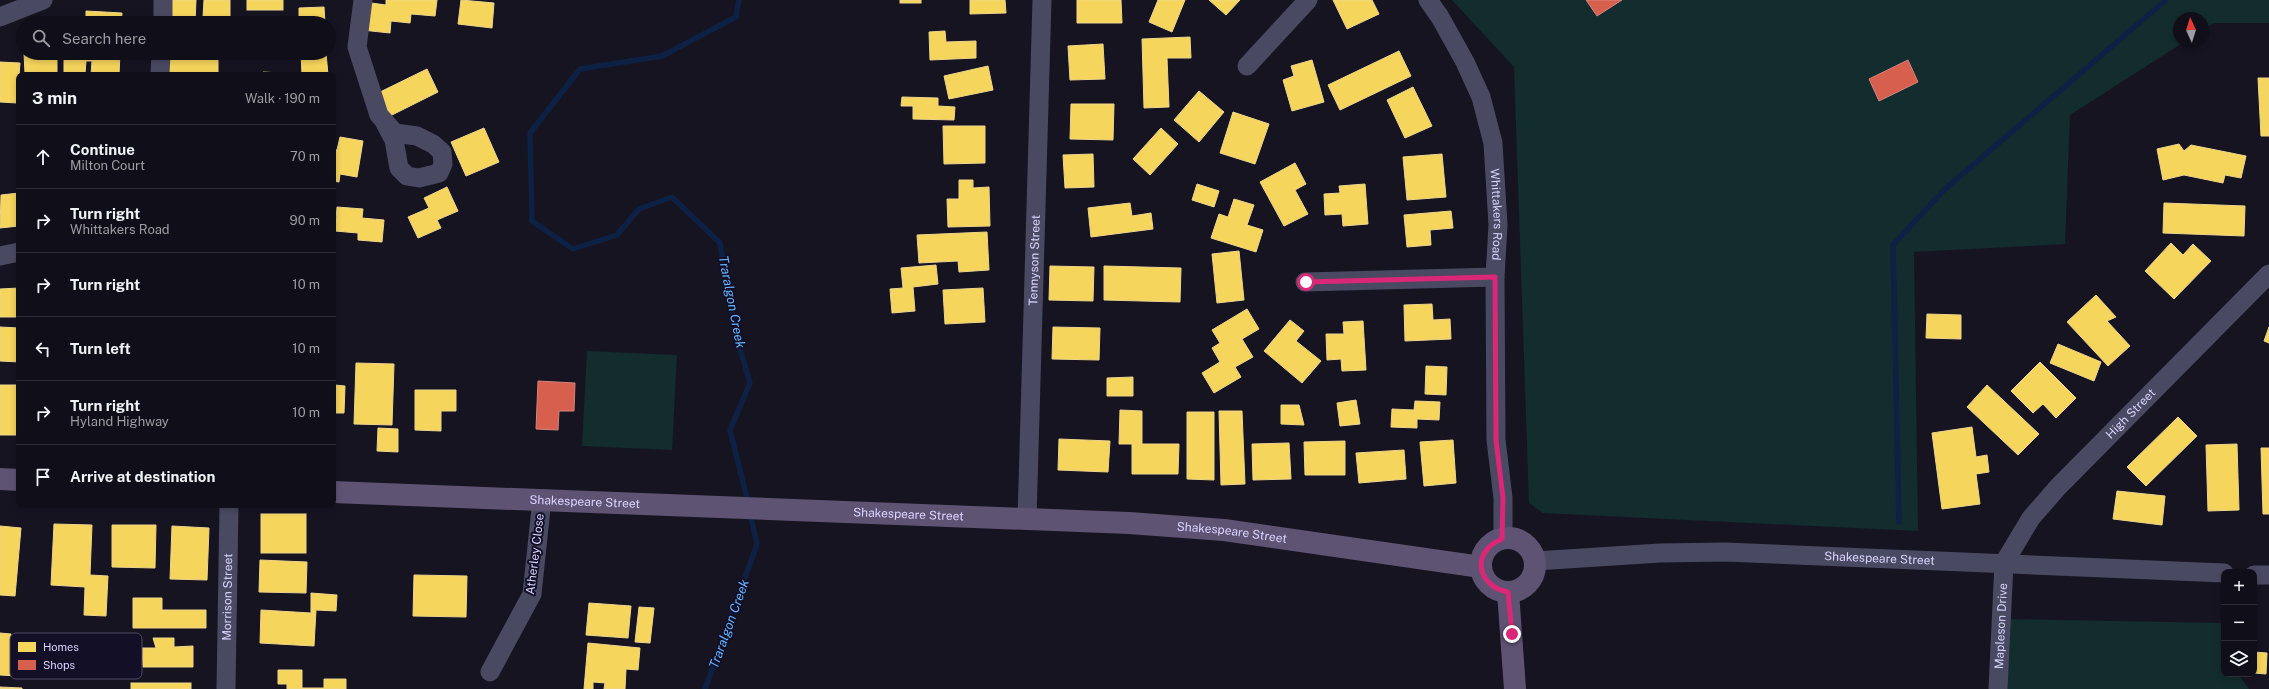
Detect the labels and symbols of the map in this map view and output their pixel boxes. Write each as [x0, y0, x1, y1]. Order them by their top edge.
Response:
north arrow [2173, 12, 2209, 48]
street label: Whittakers Road [1488, 168, 1505, 261]
street label: Tennyson Street [1026, 214, 1043, 306]
water label: Traralgon Creek [716, 255, 748, 349]
route start [1297, 273, 1315, 291]
street label: High Street [2103, 386, 2159, 442]
street label: Shakespeare Street [529, 493, 641, 511]
street label: Shakespeare Street [853, 505, 965, 524]
street label: Atherley Close [523, 513, 547, 595]
street label: Shakespeare Street [1176, 520, 1288, 546]
street label: Shakespeare Street [1824, 549, 1936, 568]
street label: Morrison Street [220, 553, 235, 641]
water label: Traralgon Creek [706, 577, 752, 671]
street label: Mapleson Drive [1992, 583, 2010, 669]
route end [1503, 625, 1521, 643]
legend [10, 633, 142, 679]
text: Homes [43, 641, 79, 653]
text: Shops [43, 659, 75, 671]

